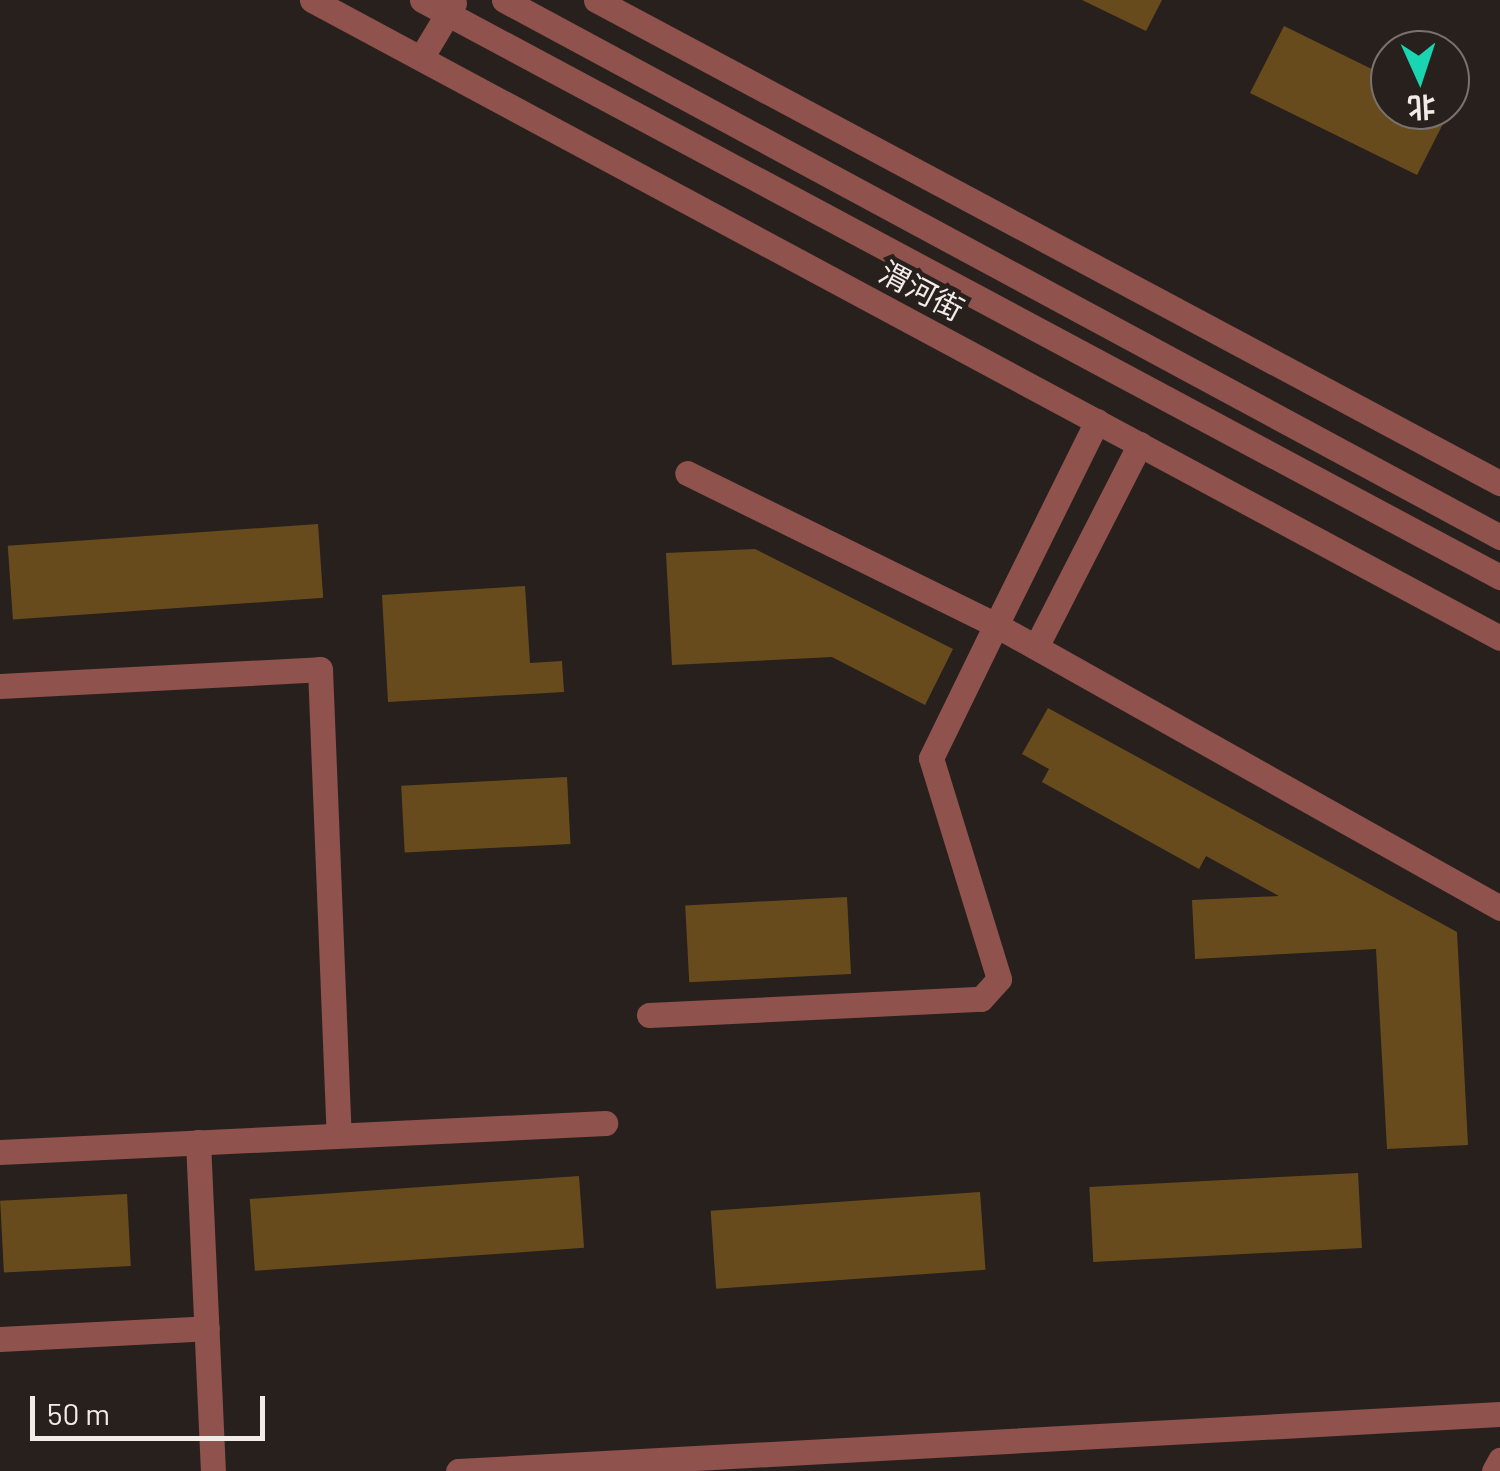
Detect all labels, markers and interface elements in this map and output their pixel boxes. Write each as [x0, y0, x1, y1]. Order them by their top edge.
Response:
north arrow [1370, 30, 1470, 130]
text: 北 [1407, 90, 1436, 126]
street label: 渭河街 [874, 253, 970, 327]
scale bar [35, 1376, 270, 1438]
text: 50 m [47, 1395, 110, 1431]

